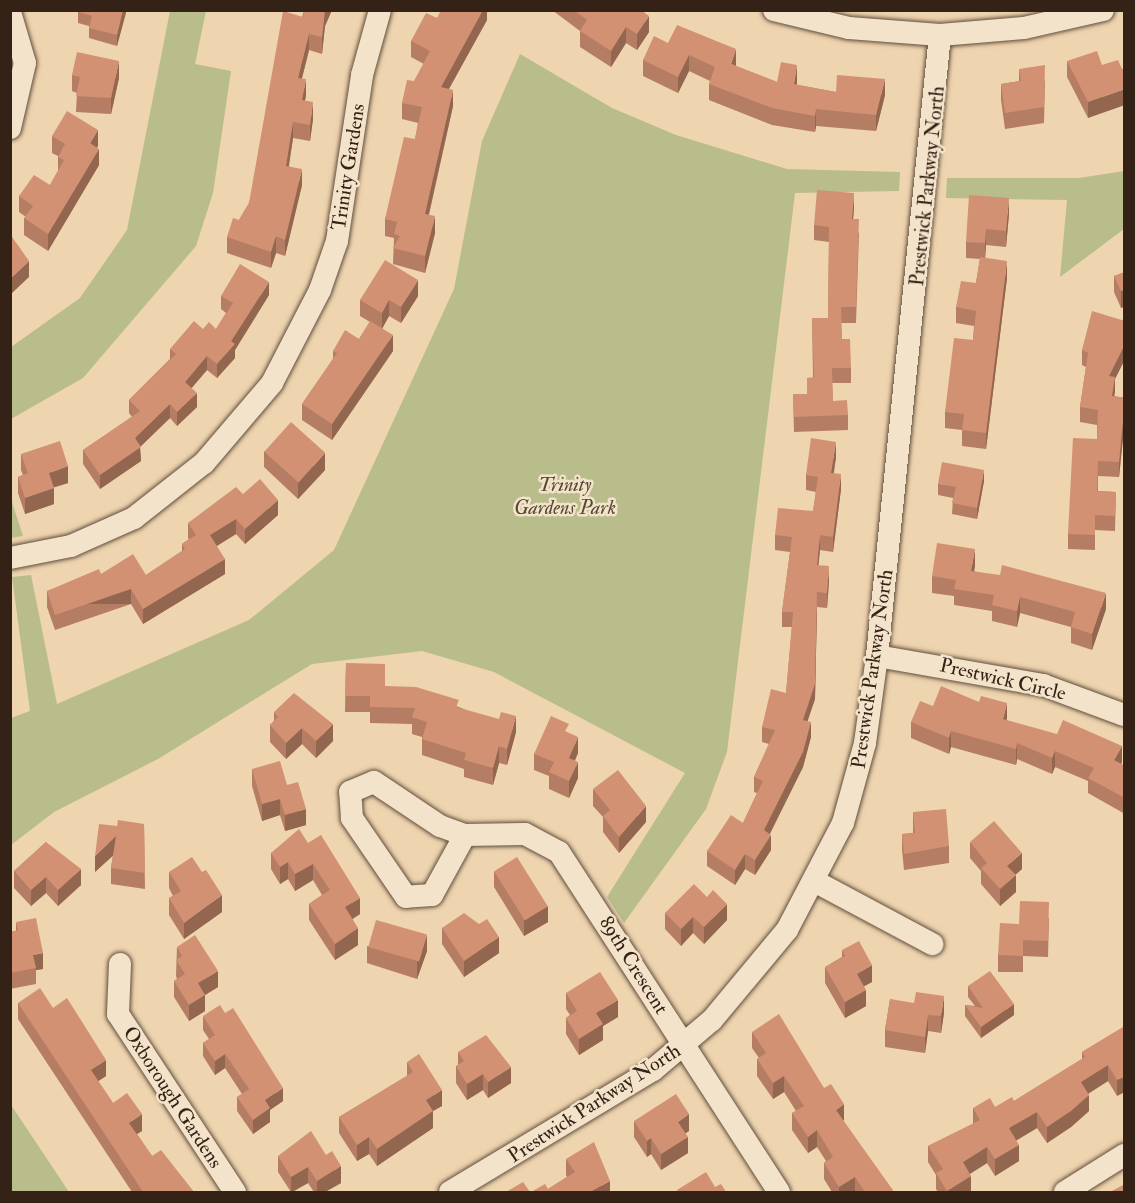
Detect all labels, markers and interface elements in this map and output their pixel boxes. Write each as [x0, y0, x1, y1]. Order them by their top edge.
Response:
street label: Prestwick Parkway North [905, 85, 949, 287]
street label: Trinity Gardens [326, 102, 370, 232]
park label: Trinity Gardens Park [514, 473, 616, 520]
street label: Prestwick Parkway North [846, 568, 898, 770]
street label: Prestwick Circle [938, 653, 1068, 705]
street label: 89th Crescent [594, 912, 674, 1018]
street label: Oxborough Gardens [118, 1022, 228, 1172]
street label: Prestwick Parkway North [503, 1038, 685, 1168]

